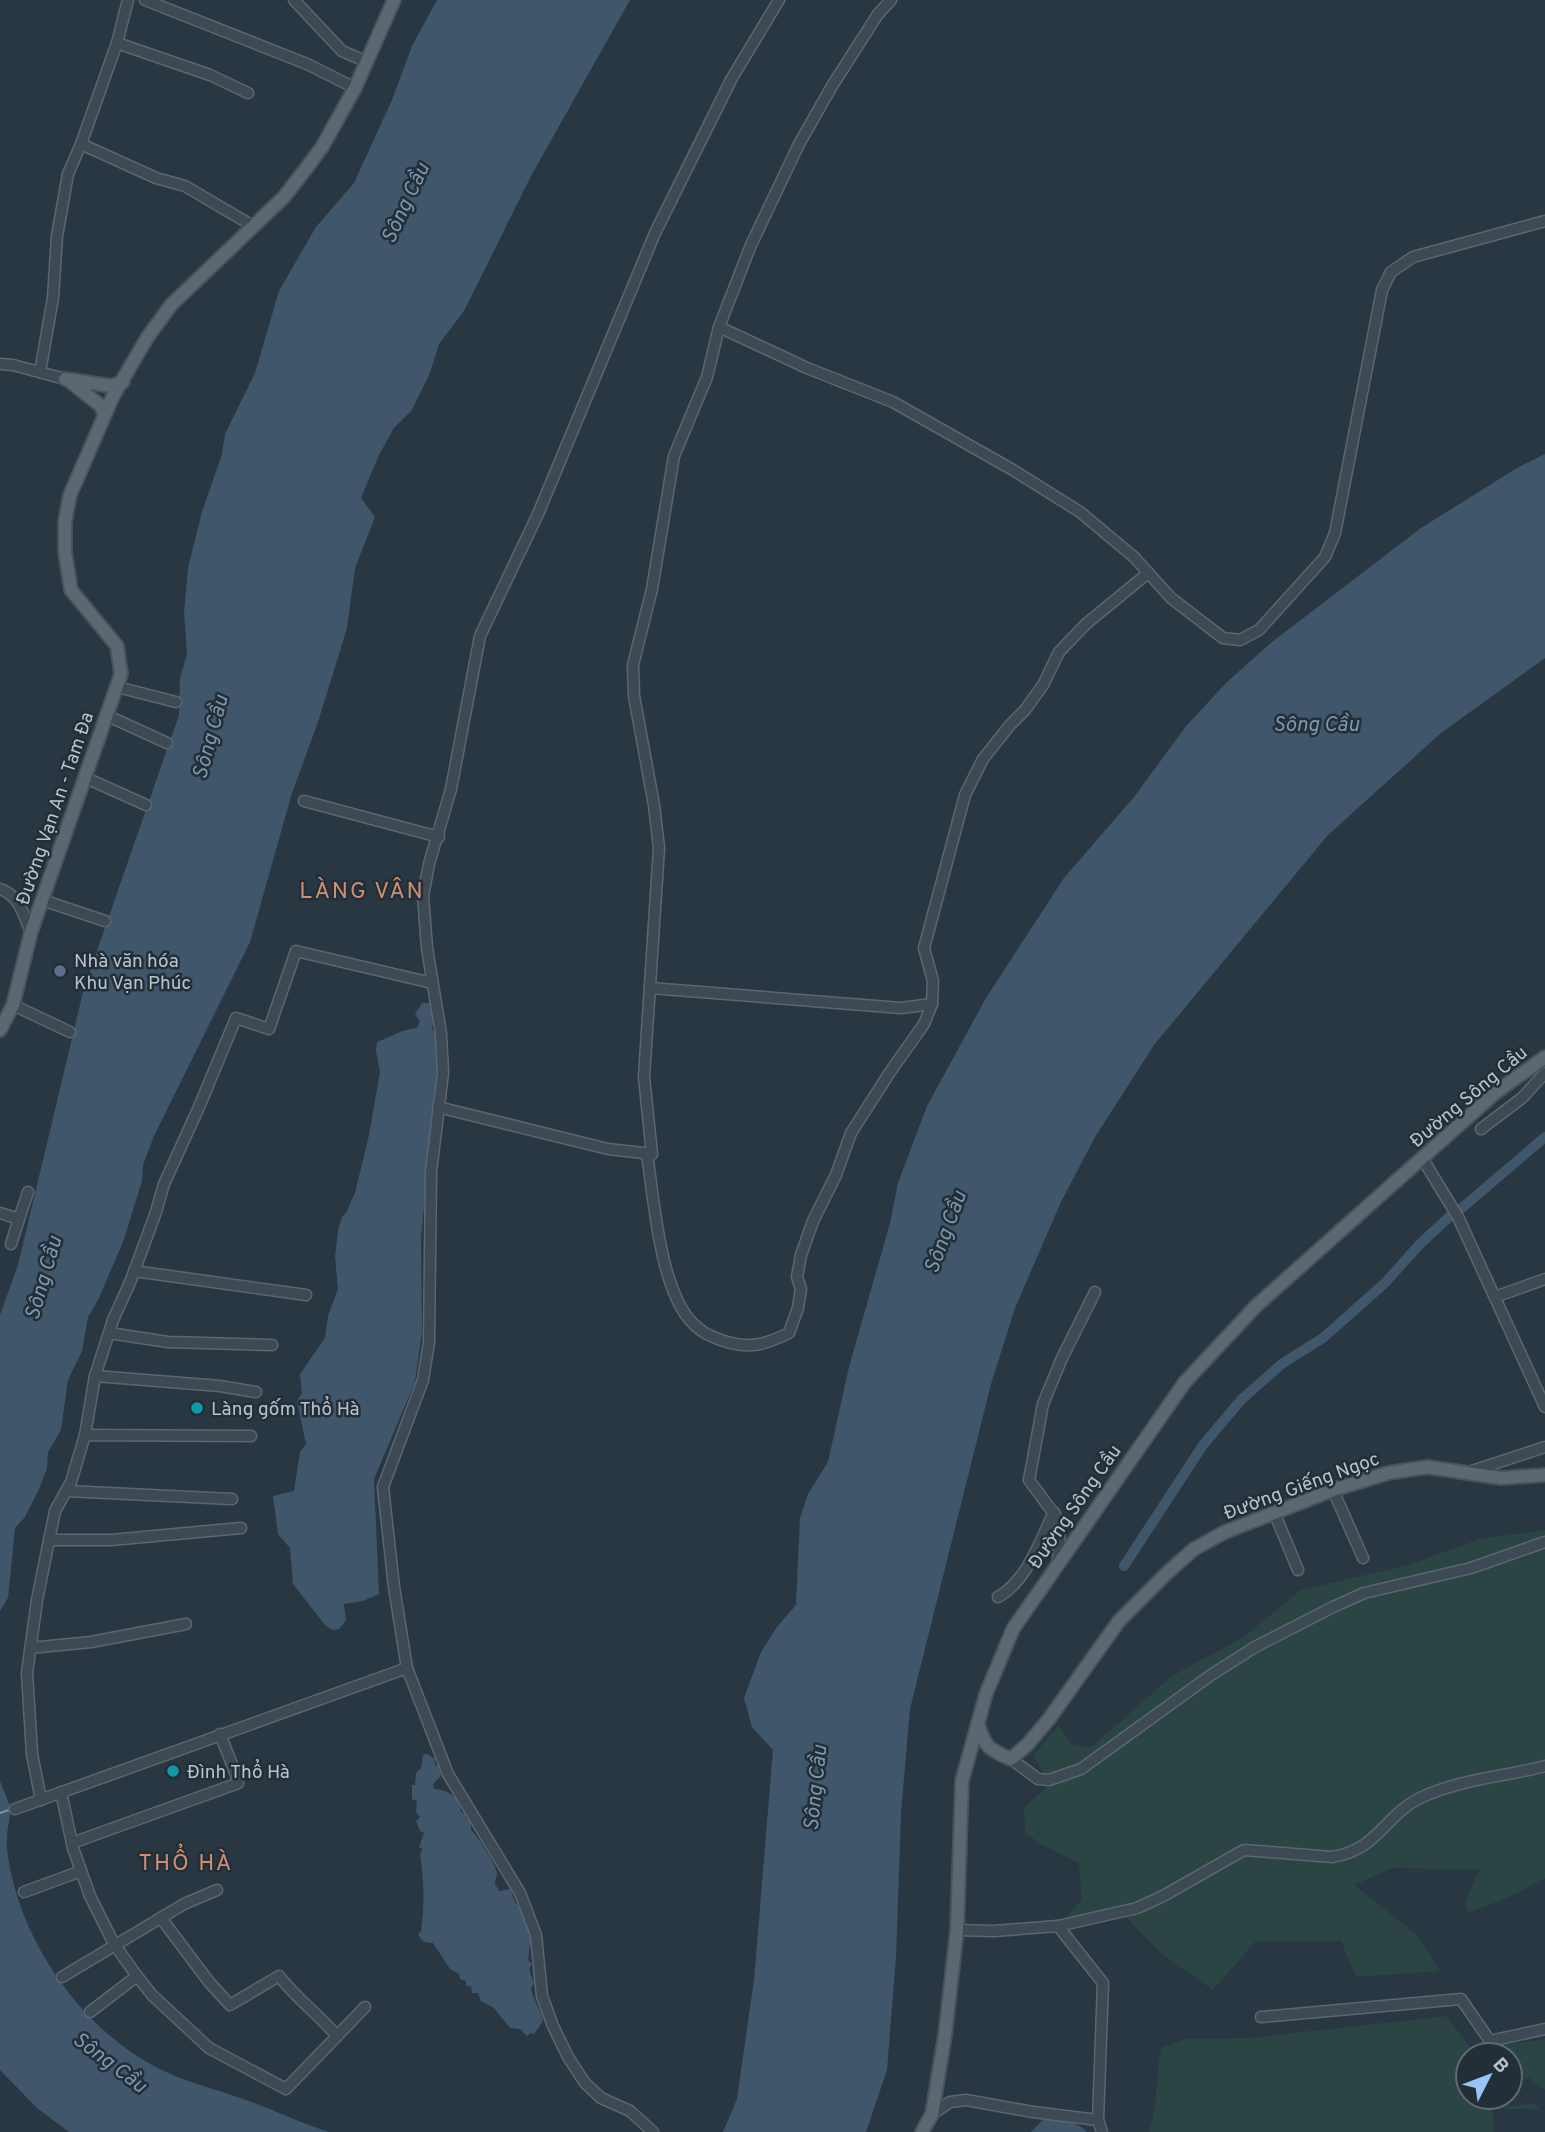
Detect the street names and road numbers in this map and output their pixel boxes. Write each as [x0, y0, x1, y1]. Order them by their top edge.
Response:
street label: Đường Vạn An - Tam Đa [12, 709, 100, 908]
street label: Đường Sông Cầu [1406, 1041, 1533, 1154]
street label: Đường Sông Cầu [1024, 1440, 1127, 1574]
street label: Đường Giếng Ngọc [1221, 1448, 1383, 1526]

